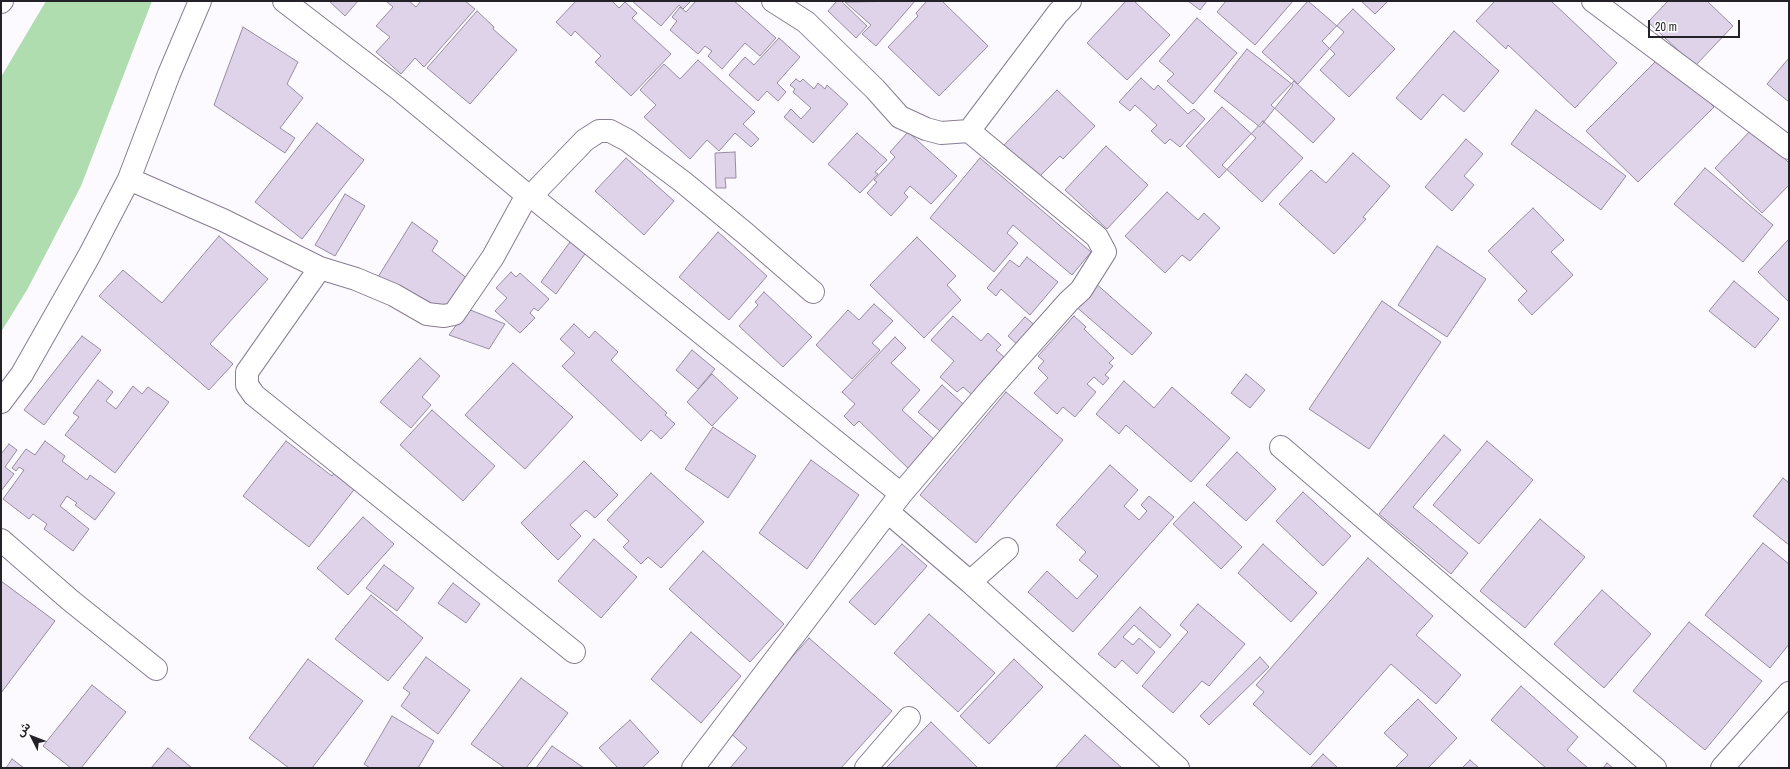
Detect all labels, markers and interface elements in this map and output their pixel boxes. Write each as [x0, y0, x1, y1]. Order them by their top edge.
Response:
scale bar [1650, 12, 1742, 38]
text: 20 m [1655, 19, 1677, 35]
north arrow [12, 717, 52, 757]
text: ش [13, 719, 33, 739]

